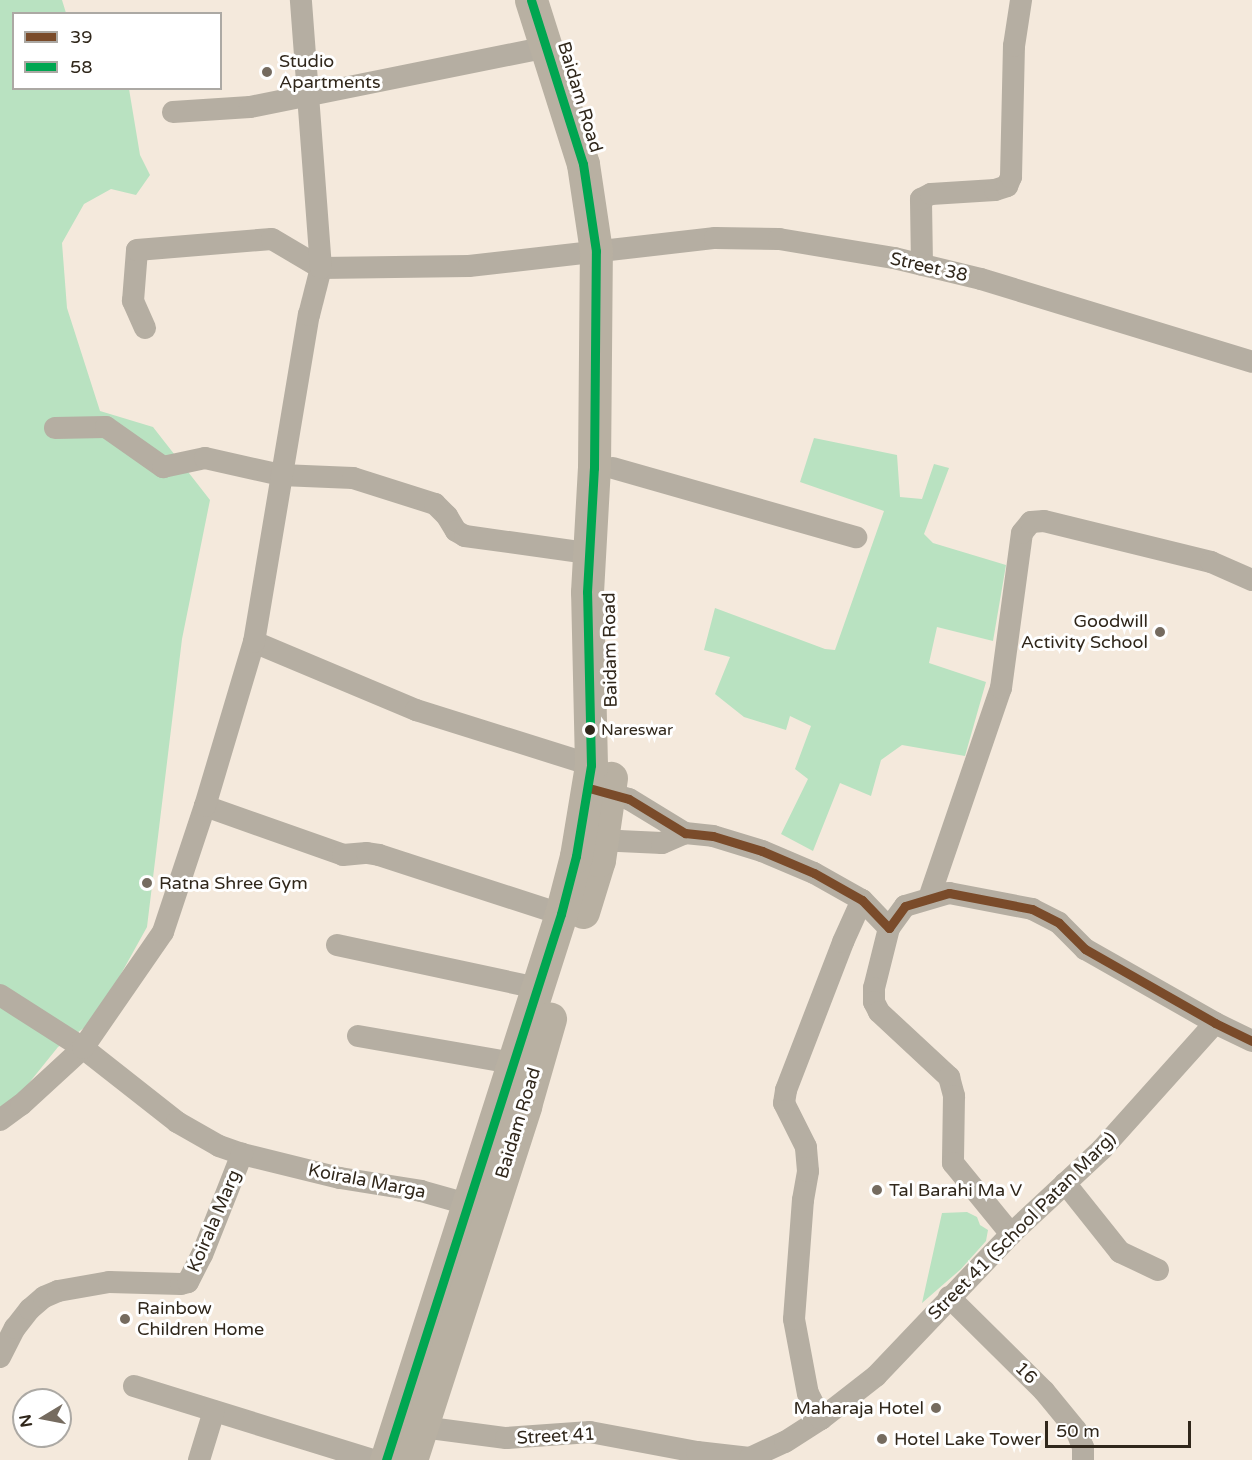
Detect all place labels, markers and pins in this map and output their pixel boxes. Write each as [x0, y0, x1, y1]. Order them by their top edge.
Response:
place label: Studio Apartments [279, 51, 381, 94]
marker: Studio Apartments [260, 65, 274, 79]
place label: Goodwill Activity School [1021, 611, 1148, 654]
marker: Goodwill Activity School [1153, 625, 1167, 639]
place label: Nareswar [601, 720, 673, 740]
marker: Nareswar [584, 724, 596, 736]
place label: Ratna Shree Gym [159, 872, 308, 894]
marker: Ratna Shree Gym [140, 876, 154, 890]
place label: Tal Barahi Ma V [889, 1179, 1022, 1201]
marker: Tal Barahi Ma V [870, 1183, 884, 1197]
place label: Rainbow Children Home [137, 1298, 264, 1340]
marker: Rainbow Children Home [118, 1312, 132, 1326]
place label: Maharaja Hotel [793, 1397, 924, 1419]
marker: Maharaja Hotel [929, 1401, 943, 1415]
place label: Hotel Lake Tower [894, 1428, 1041, 1450]
marker: Hotel Lake Tower [875, 1432, 889, 1446]

